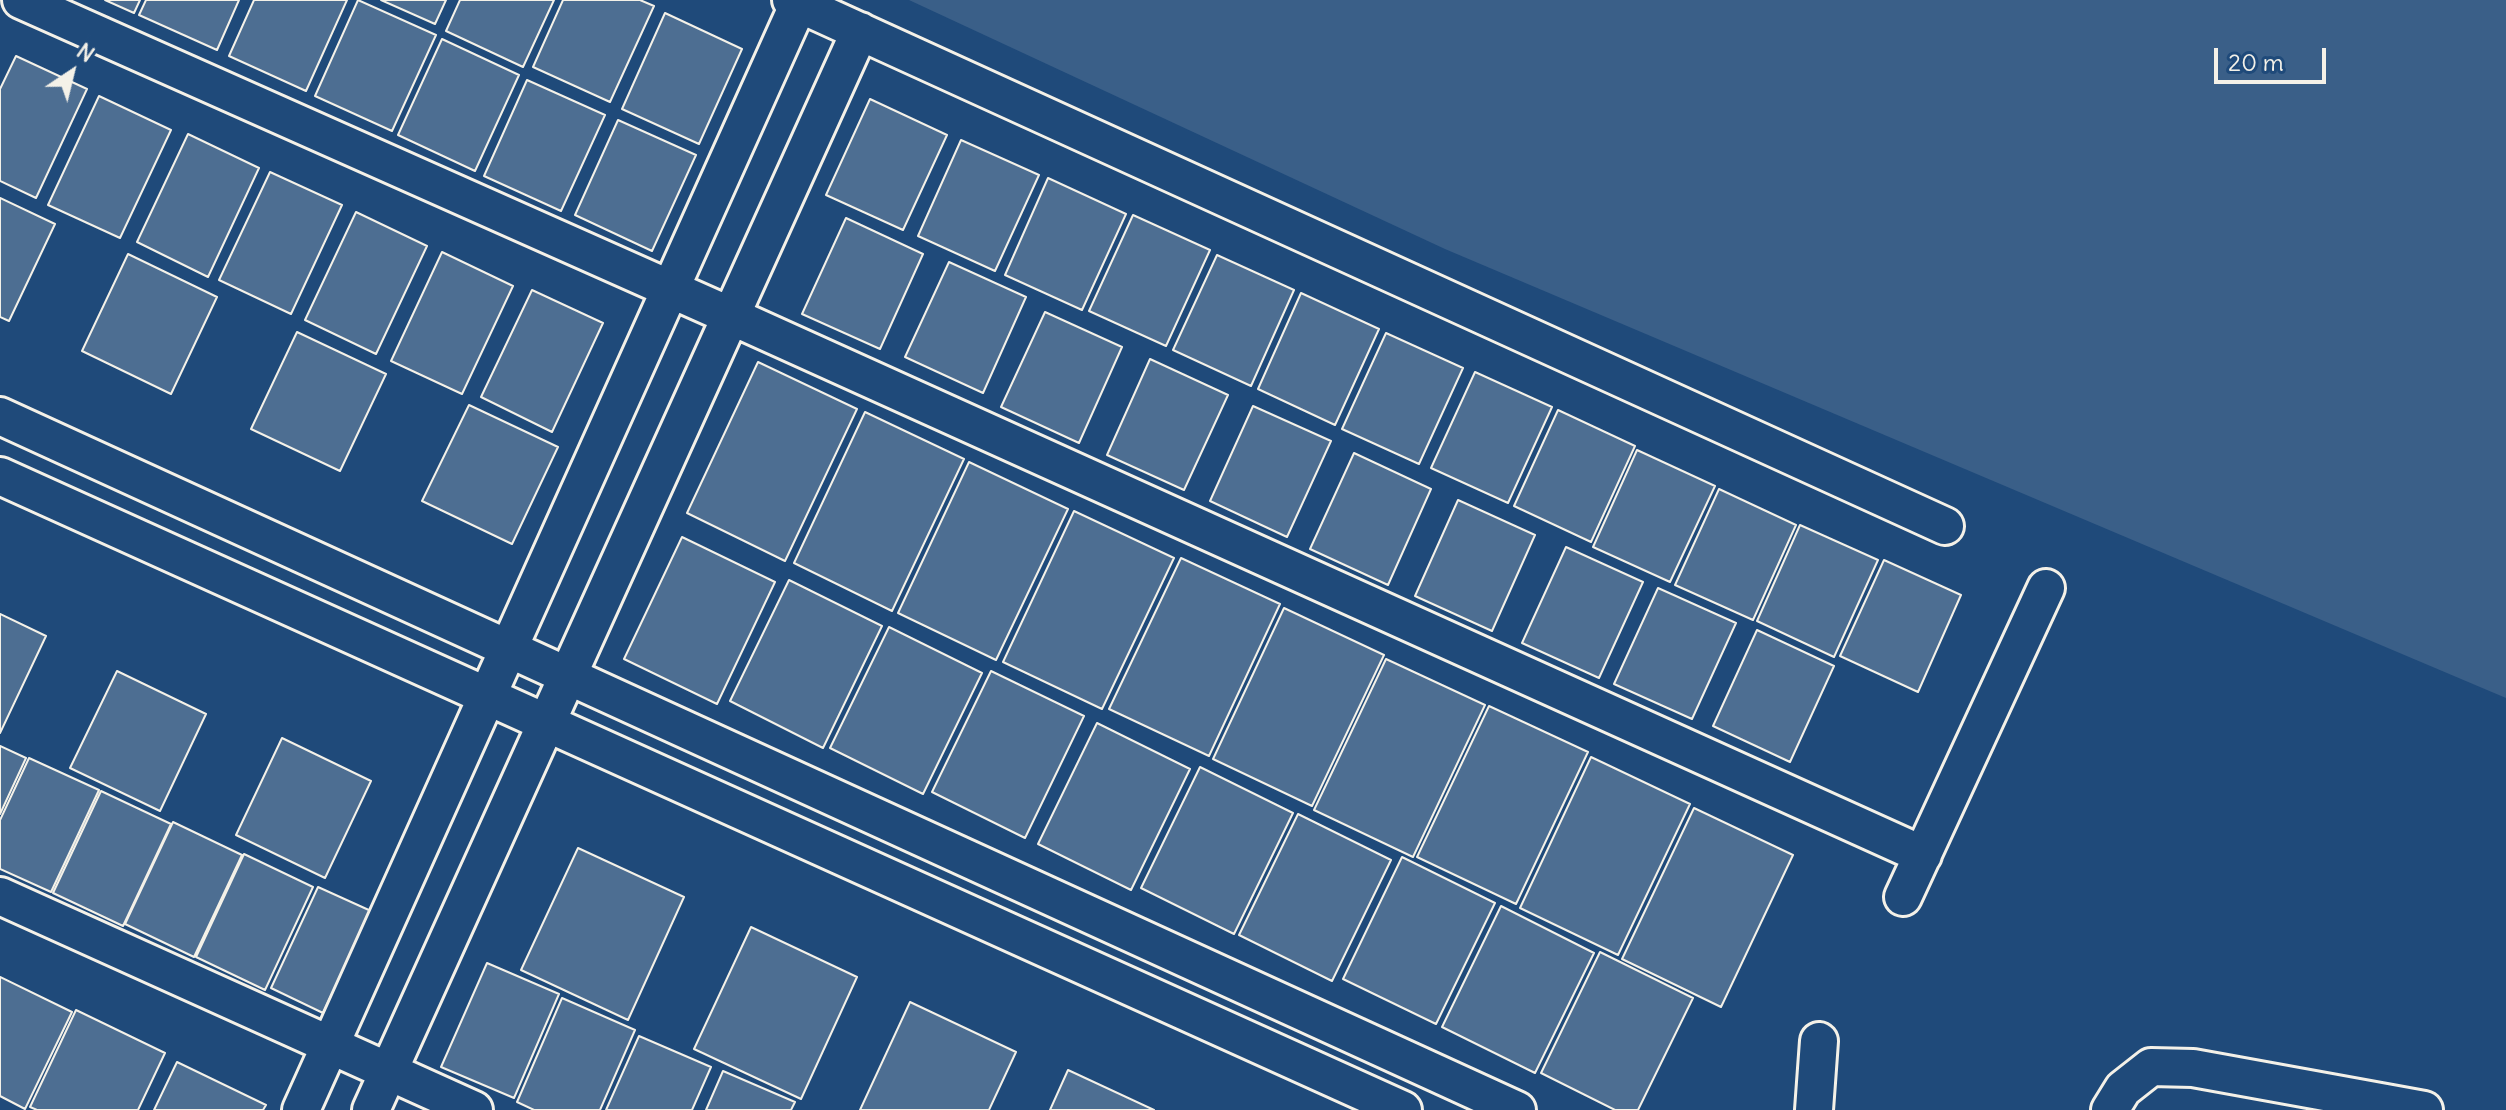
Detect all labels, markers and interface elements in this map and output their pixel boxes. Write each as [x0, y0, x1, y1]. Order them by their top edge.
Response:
north arrow [32, 32, 112, 112]
scale bar [2218, 32, 2330, 82]
text: N [72, 37, 100, 68]
text: 20 m [2228, 47, 2284, 77]

